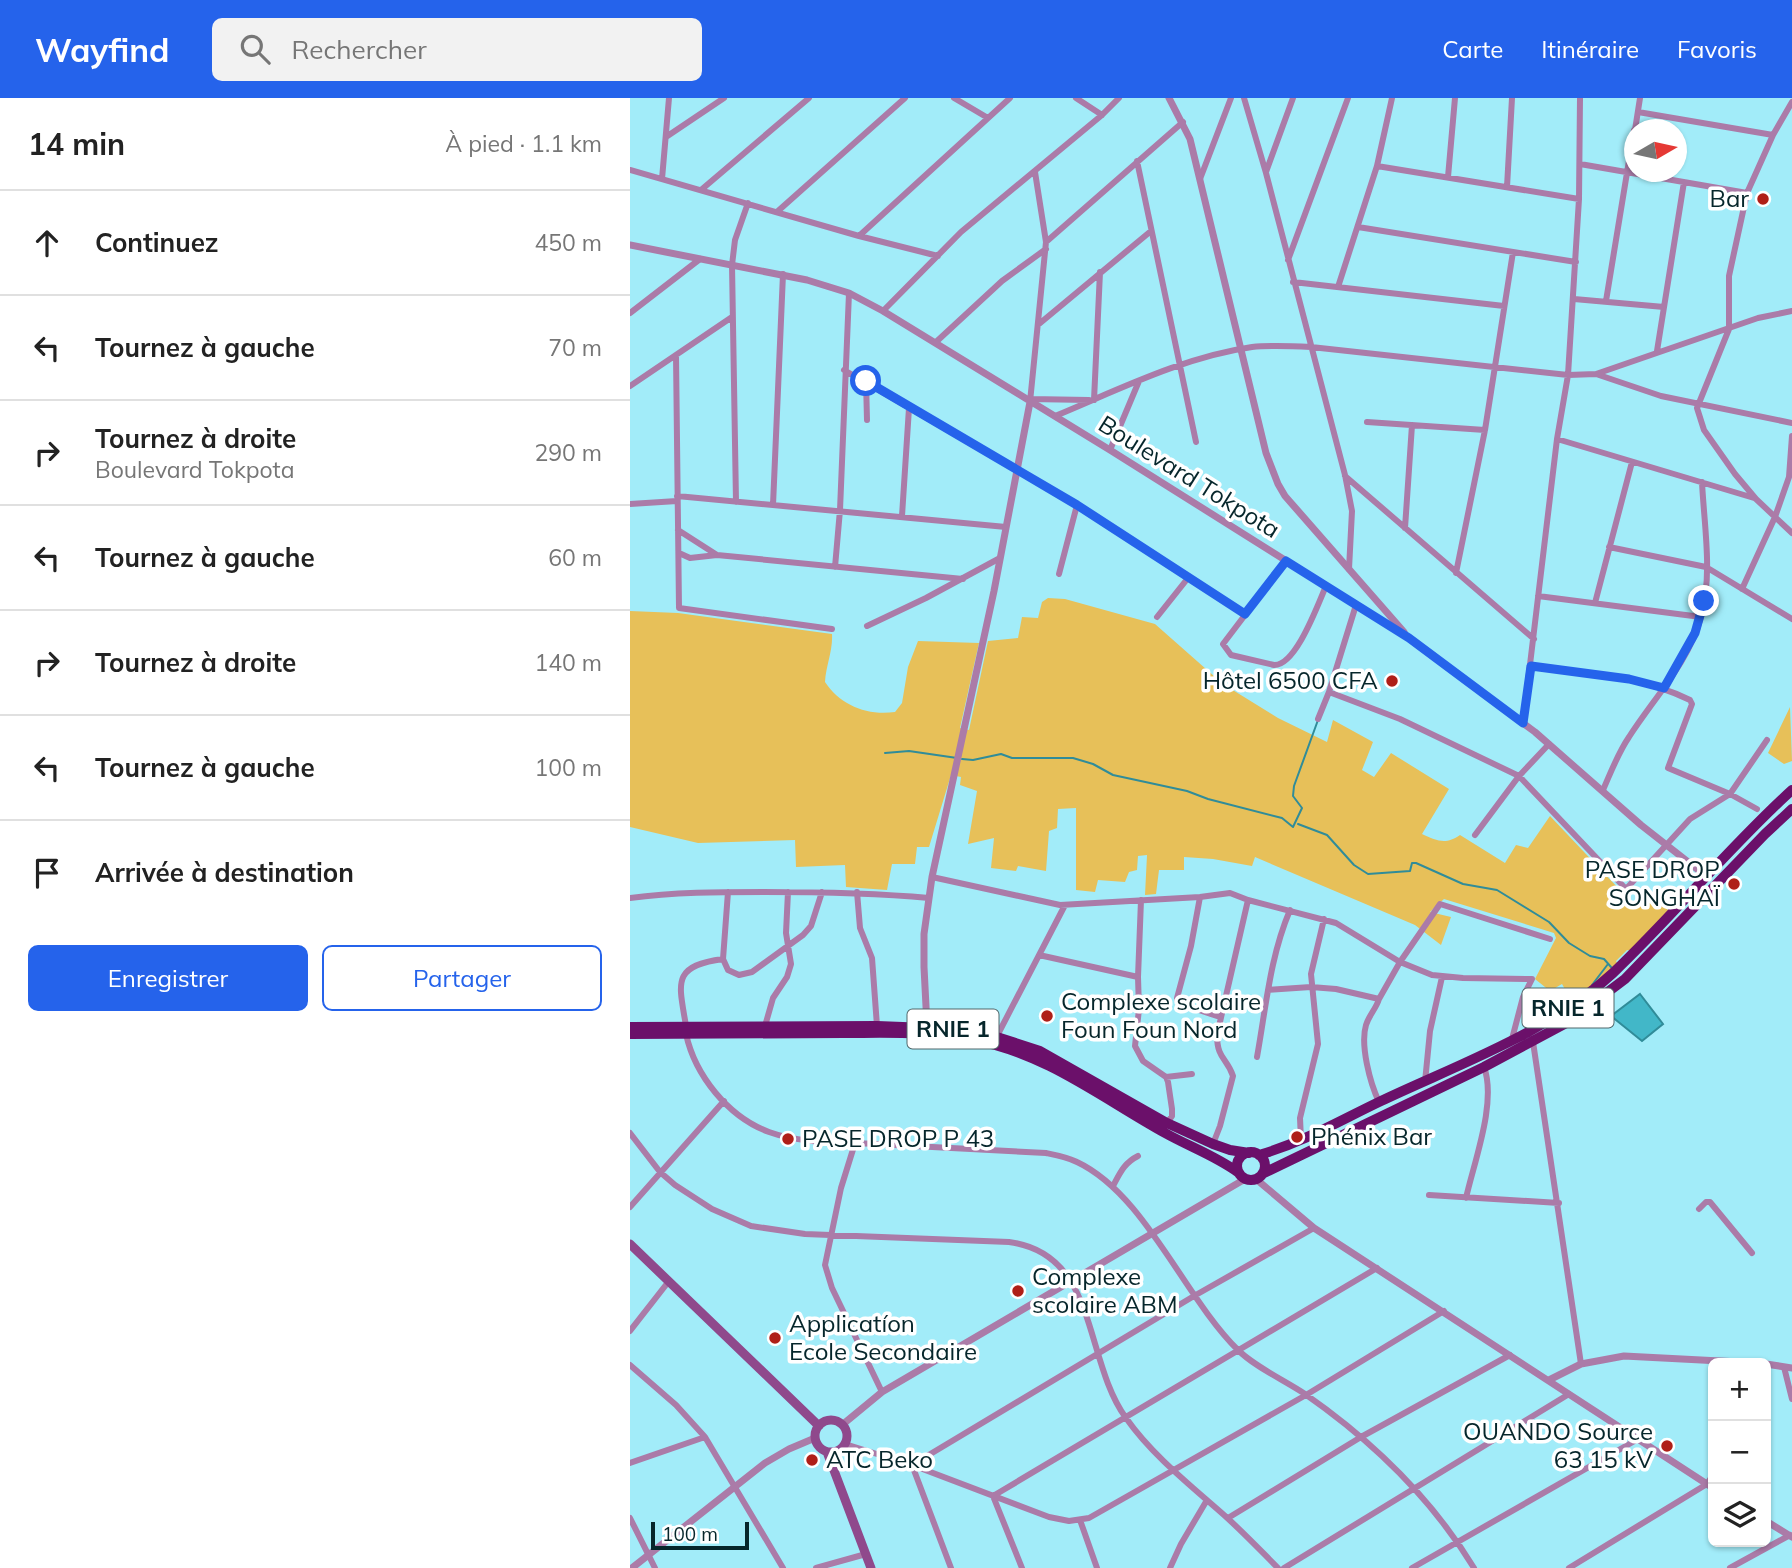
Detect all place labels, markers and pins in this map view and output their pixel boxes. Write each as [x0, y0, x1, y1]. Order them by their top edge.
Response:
place label: Bar [1710, 183, 1749, 213]
marker: Bar [1755, 191, 1771, 207]
place label: Hôtel 6500 CFA [1203, 665, 1378, 695]
marker: Hôtel 6500 CFA [1384, 673, 1400, 689]
place label: PASE DROP SONGHAÏ [1585, 854, 1721, 912]
marker: PASE DROP SONGHAÏ [1726, 876, 1742, 892]
place label: Complexe scolaire Foun Foun Nord [1061, 986, 1261, 1044]
marker: Complexe scolaire Foun Foun Nord [1039, 1008, 1055, 1024]
place label: Phénix Bar [1311, 1121, 1432, 1151]
place label: PASE DROP P 43 [802, 1123, 994, 1153]
marker: Phénix Bar [1289, 1129, 1305, 1145]
marker: PASE DROP P 43 [780, 1131, 796, 1147]
place label: Complexe scolaire ABM [1032, 1261, 1178, 1319]
marker: Complexe scolaire ABM [1010, 1283, 1026, 1299]
place label: Applicatíon Ecole Secondaire [789, 1308, 977, 1366]
marker: Applicatíon Ecole Secondaire [767, 1330, 783, 1346]
place label: OUANDO Source 63 15 kV [1463, 1416, 1653, 1474]
marker: OUANDO Source 63 15 kV [1659, 1438, 1675, 1454]
place label: ATC Beko [826, 1444, 933, 1474]
marker: ATC Beko [804, 1452, 820, 1468]

